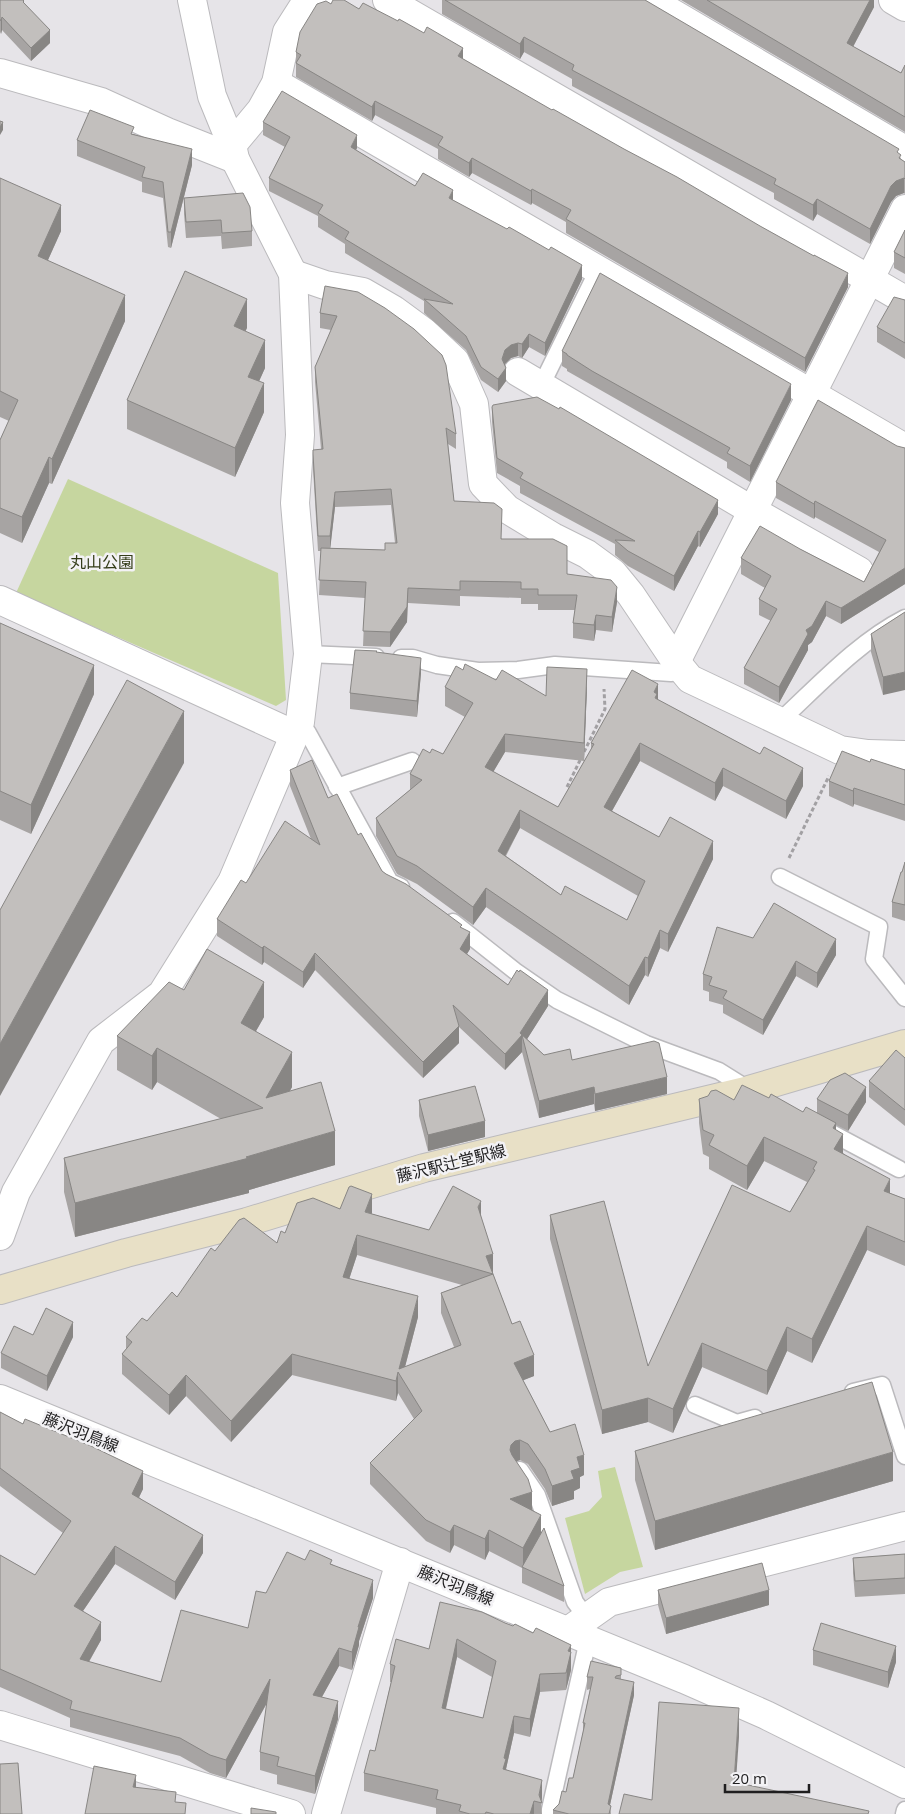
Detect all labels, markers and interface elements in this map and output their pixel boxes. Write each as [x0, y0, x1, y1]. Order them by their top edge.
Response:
park label: 丸山公園 [70, 551, 134, 573]
street label: 藤沢駅辻堂駅線 [394, 1139, 508, 1187]
street label: 藤沢羽鳥線 [40, 1407, 122, 1457]
street label: 藤沢羽鳥線 [415, 1560, 497, 1610]
scale bar [725, 1762, 809, 1794]
text: 20 m [732, 1768, 767, 1788]

